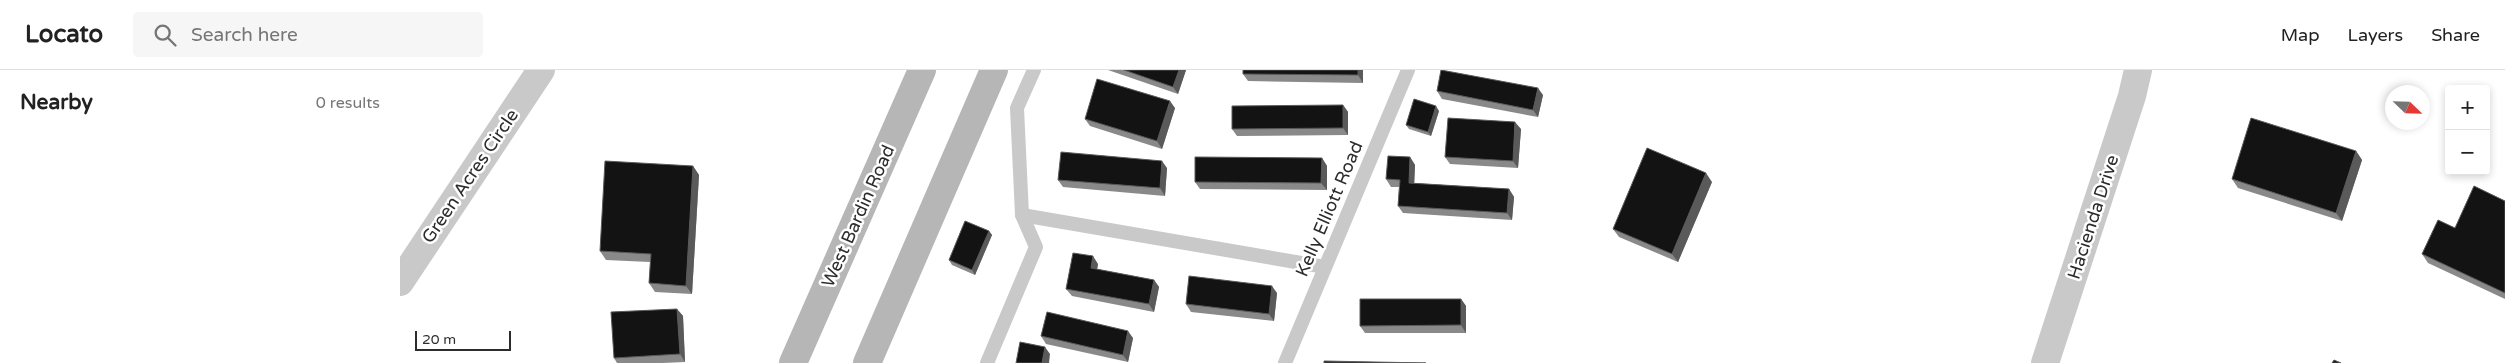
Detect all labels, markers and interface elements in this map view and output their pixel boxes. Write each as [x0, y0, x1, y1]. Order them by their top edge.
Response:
search box [133, 12, 483, 57]
text: Locato [25, 20, 103, 49]
icon: search [151, 21, 179, 49]
text: Search here [191, 24, 298, 46]
text: Map [2281, 24, 2320, 46]
text: Layers [2348, 24, 2403, 46]
text: Share [2431, 24, 2480, 46]
north arrow [2385, 85, 2430, 130]
map controls [2445, 85, 2490, 175]
button: + [2445, 85, 2490, 130]
text: Nearby [20, 90, 93, 115]
text: 0 results [316, 93, 380, 113]
street label: Green Acres Circle [417, 105, 523, 247]
button: − [2445, 130, 2490, 175]
street label: Kelly Elliott Road [1291, 138, 1367, 280]
street label: West Bardin Road [817, 141, 899, 291]
street label: Hacienda Drive [2063, 152, 2123, 282]
scale bar [415, 328, 511, 351]
text: 20 m [422, 331, 456, 348]

